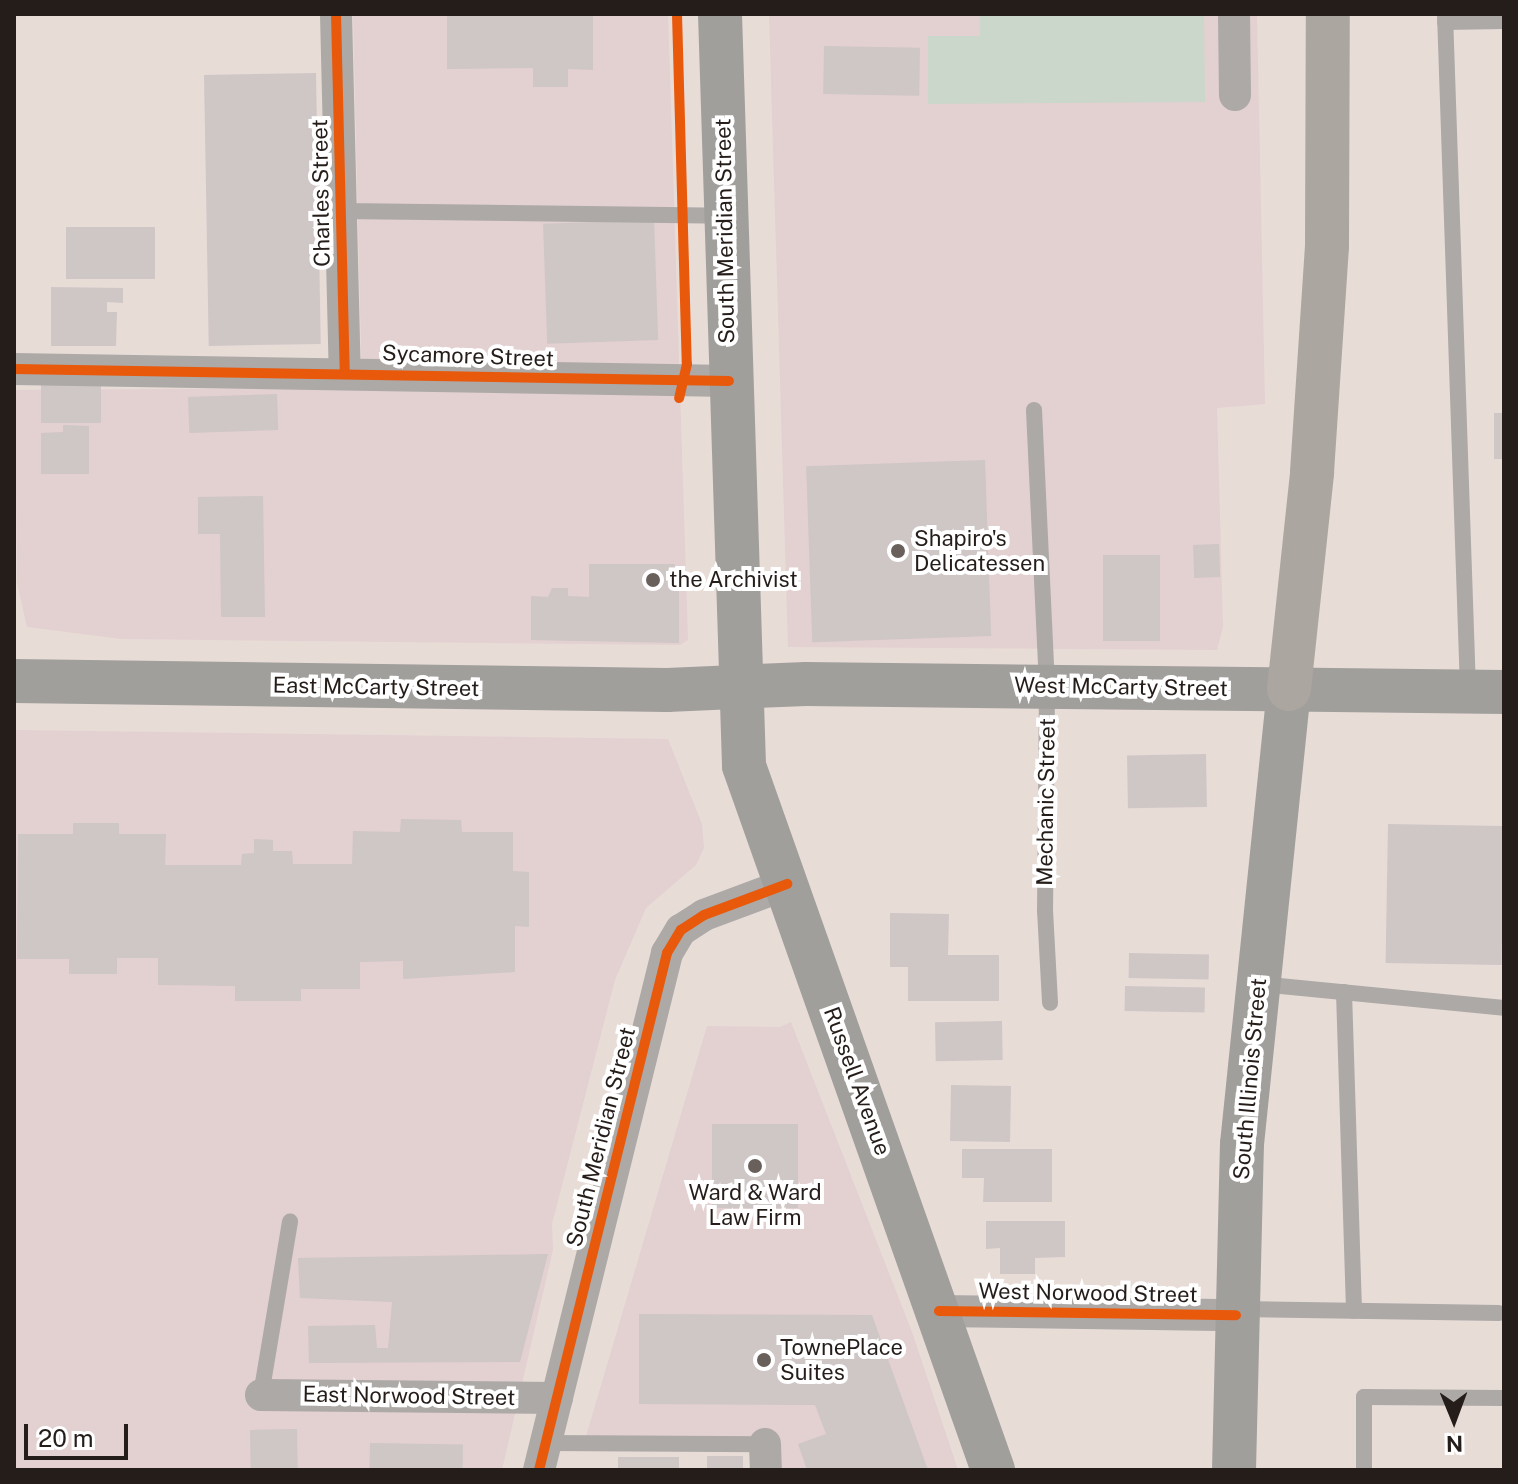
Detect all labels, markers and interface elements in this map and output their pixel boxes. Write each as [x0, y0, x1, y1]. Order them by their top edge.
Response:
street label: South Meridian Street [710, 118, 740, 344]
street label: Charles Street [307, 119, 335, 267]
street label: Sycamore Street [381, 340, 555, 372]
place label: Shapiro's Delicatessen [914, 525, 1045, 576]
marker: Shapiro's Delicatessen [889, 542, 907, 560]
place label: the Archivist [669, 567, 798, 593]
marker: the Archivist [644, 571, 662, 589]
street label: East McCarty Street [272, 672, 480, 702]
street label: West McCarty Street [1014, 672, 1228, 702]
street label: Mechanic Street [1031, 718, 1061, 886]
street label: South Illinois Street [1228, 977, 1272, 1181]
street label: Russell Avenue [818, 1003, 896, 1159]
street label: South Meridian Street [561, 1024, 641, 1250]
marker: Ward & Ward Law Firm [746, 1157, 764, 1175]
place label: Ward & Ward Law Firm [688, 1179, 822, 1230]
street label: West Norwood Street [978, 1278, 1198, 1308]
place label: TownePlace Suites [780, 1334, 903, 1386]
marker: TownePlace Suites [755, 1351, 773, 1369]
north arrow [1414, 1380, 1494, 1460]
street label: East Norwood Street [302, 1381, 516, 1411]
scale bar [28, 1408, 132, 1458]
text: 20 m [38, 1424, 94, 1452]
text: N [1446, 1431, 1463, 1457]

